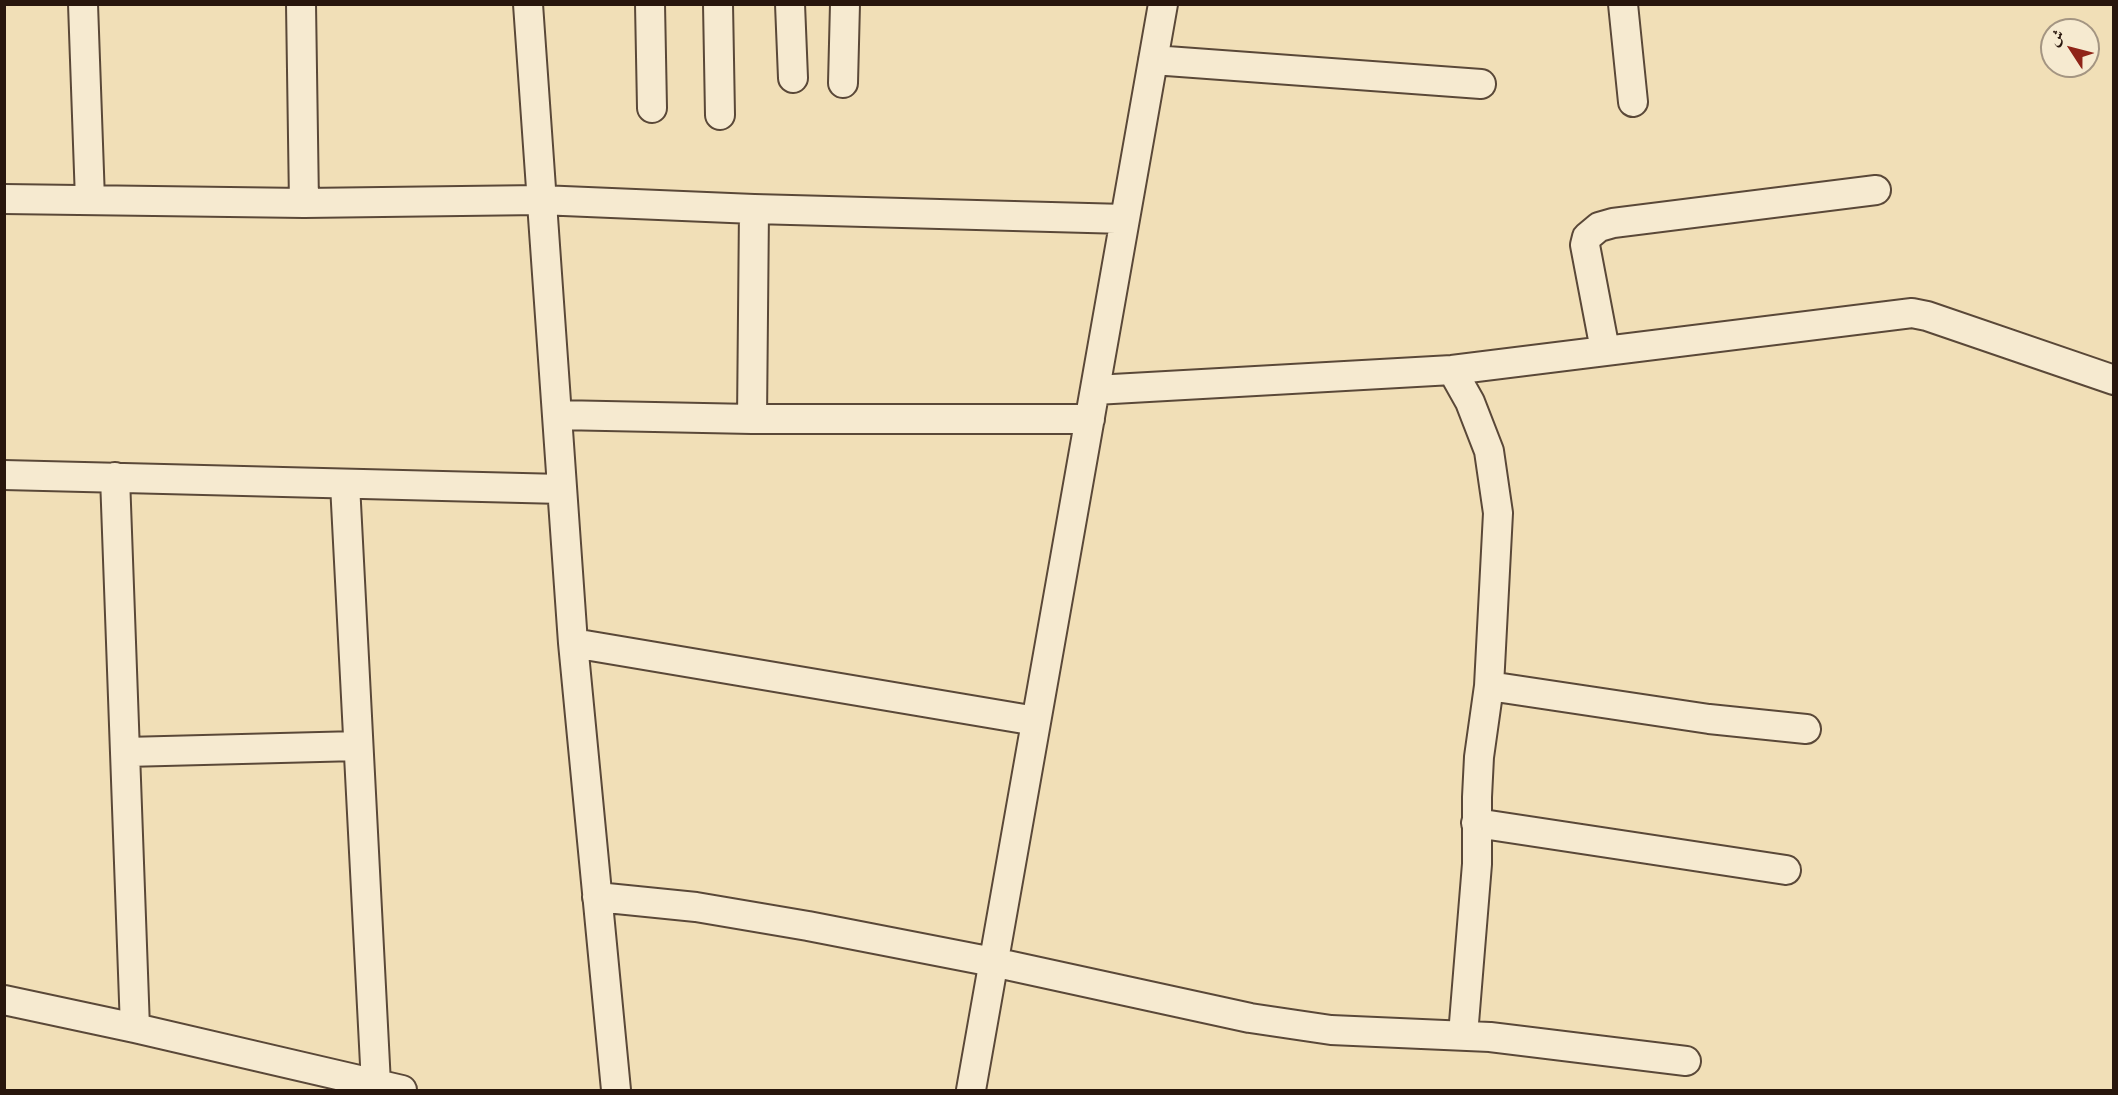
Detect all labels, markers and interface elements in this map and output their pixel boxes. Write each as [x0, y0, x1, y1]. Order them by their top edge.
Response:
north arrow [2040, 18, 2100, 78]
text: ش [2044, 26, 2070, 51]

